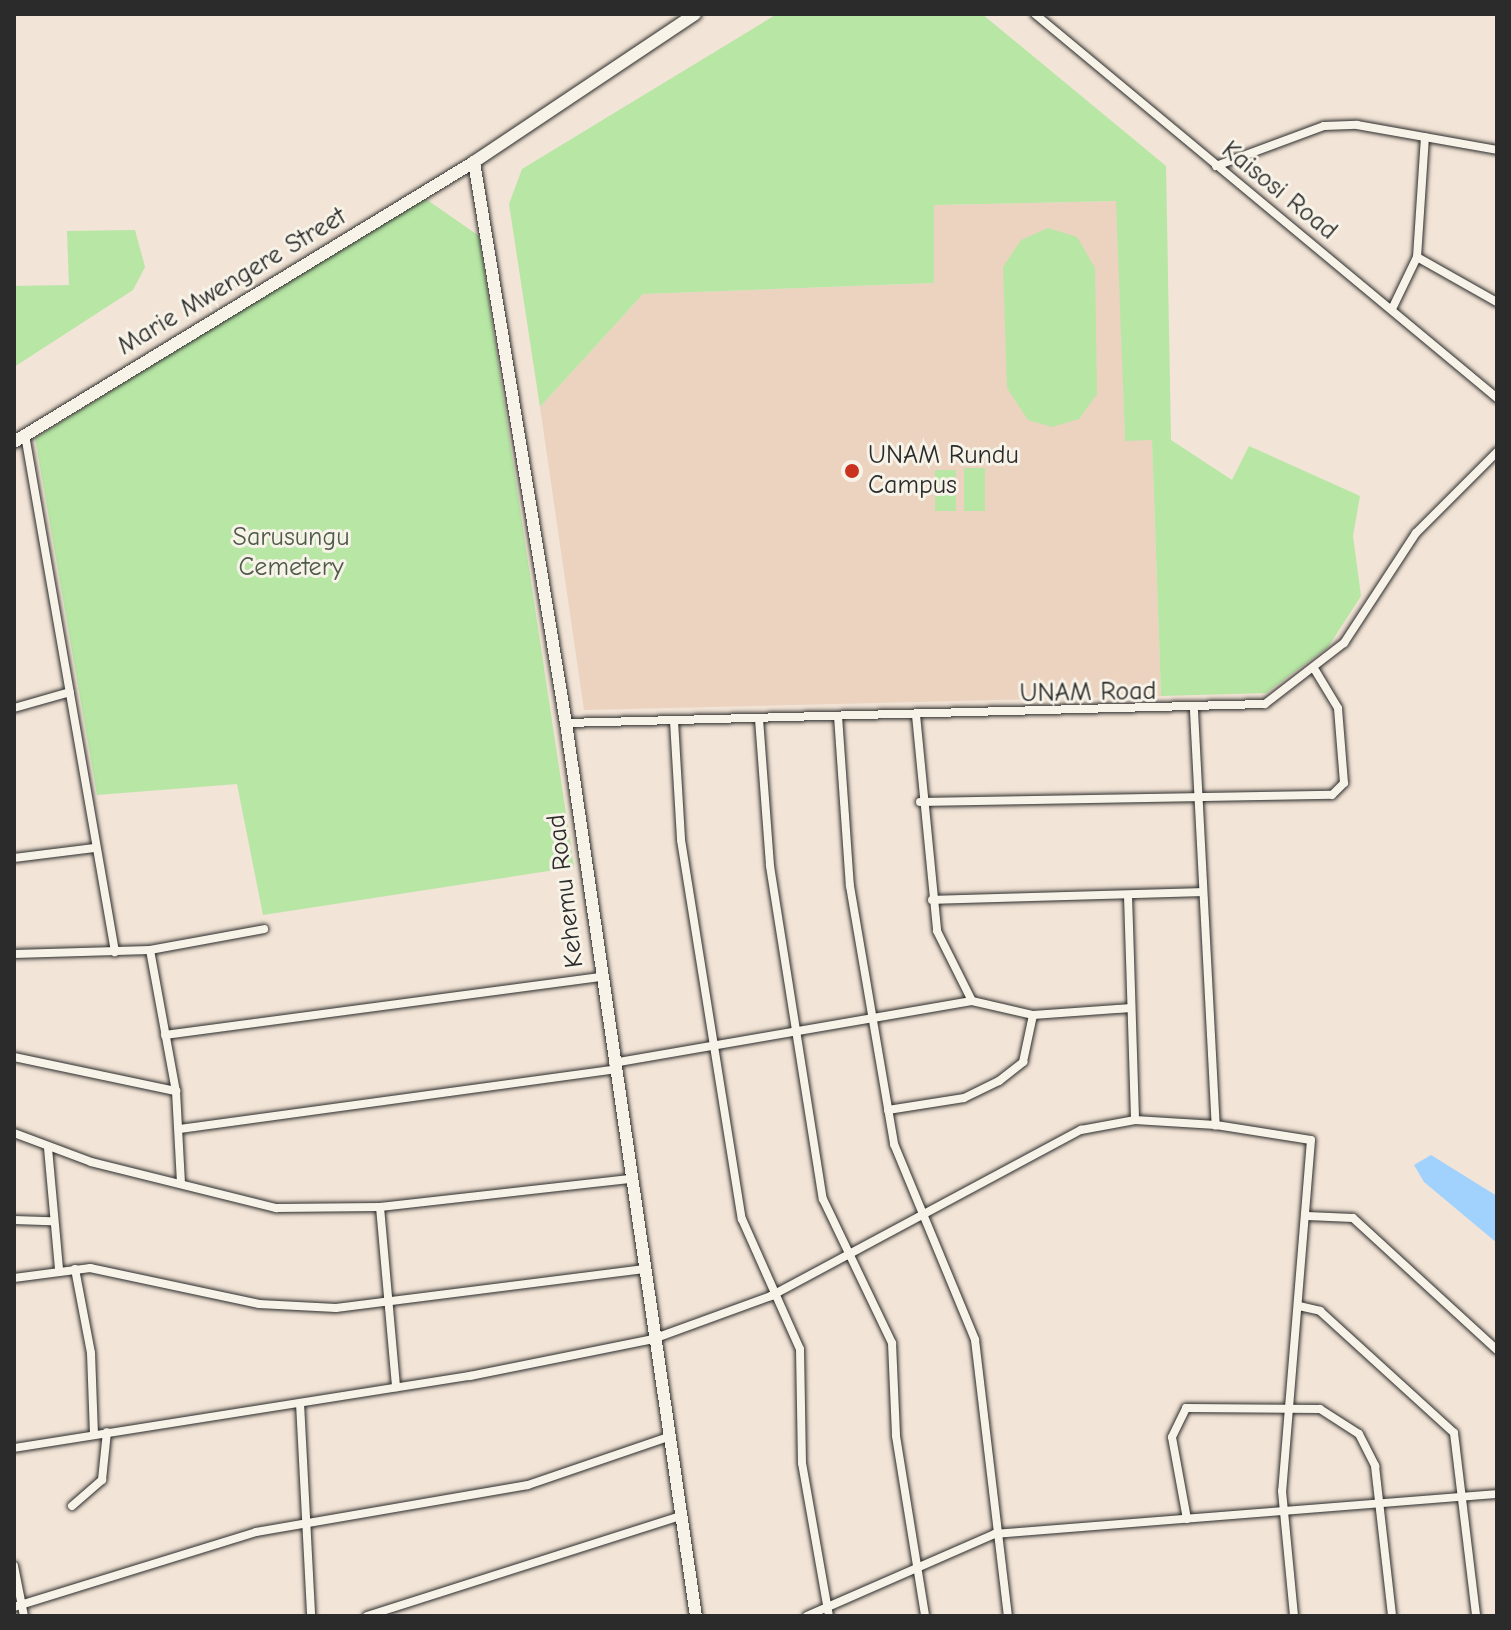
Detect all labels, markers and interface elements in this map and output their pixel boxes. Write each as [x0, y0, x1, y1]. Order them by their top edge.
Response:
street label: Kaisosi Road [1215, 135, 1343, 247]
street label: Marie Mwengere Street [112, 201, 352, 363]
place label: UNAM Rundu Campus [868, 440, 1019, 502]
marker: UNAM Rundu Campus [843, 462, 861, 480]
park label: Sarusungu Cemetery [233, 522, 349, 584]
street label: UNAM Road [1019, 676, 1157, 710]
street label: Kehemu Road [541, 813, 591, 969]

